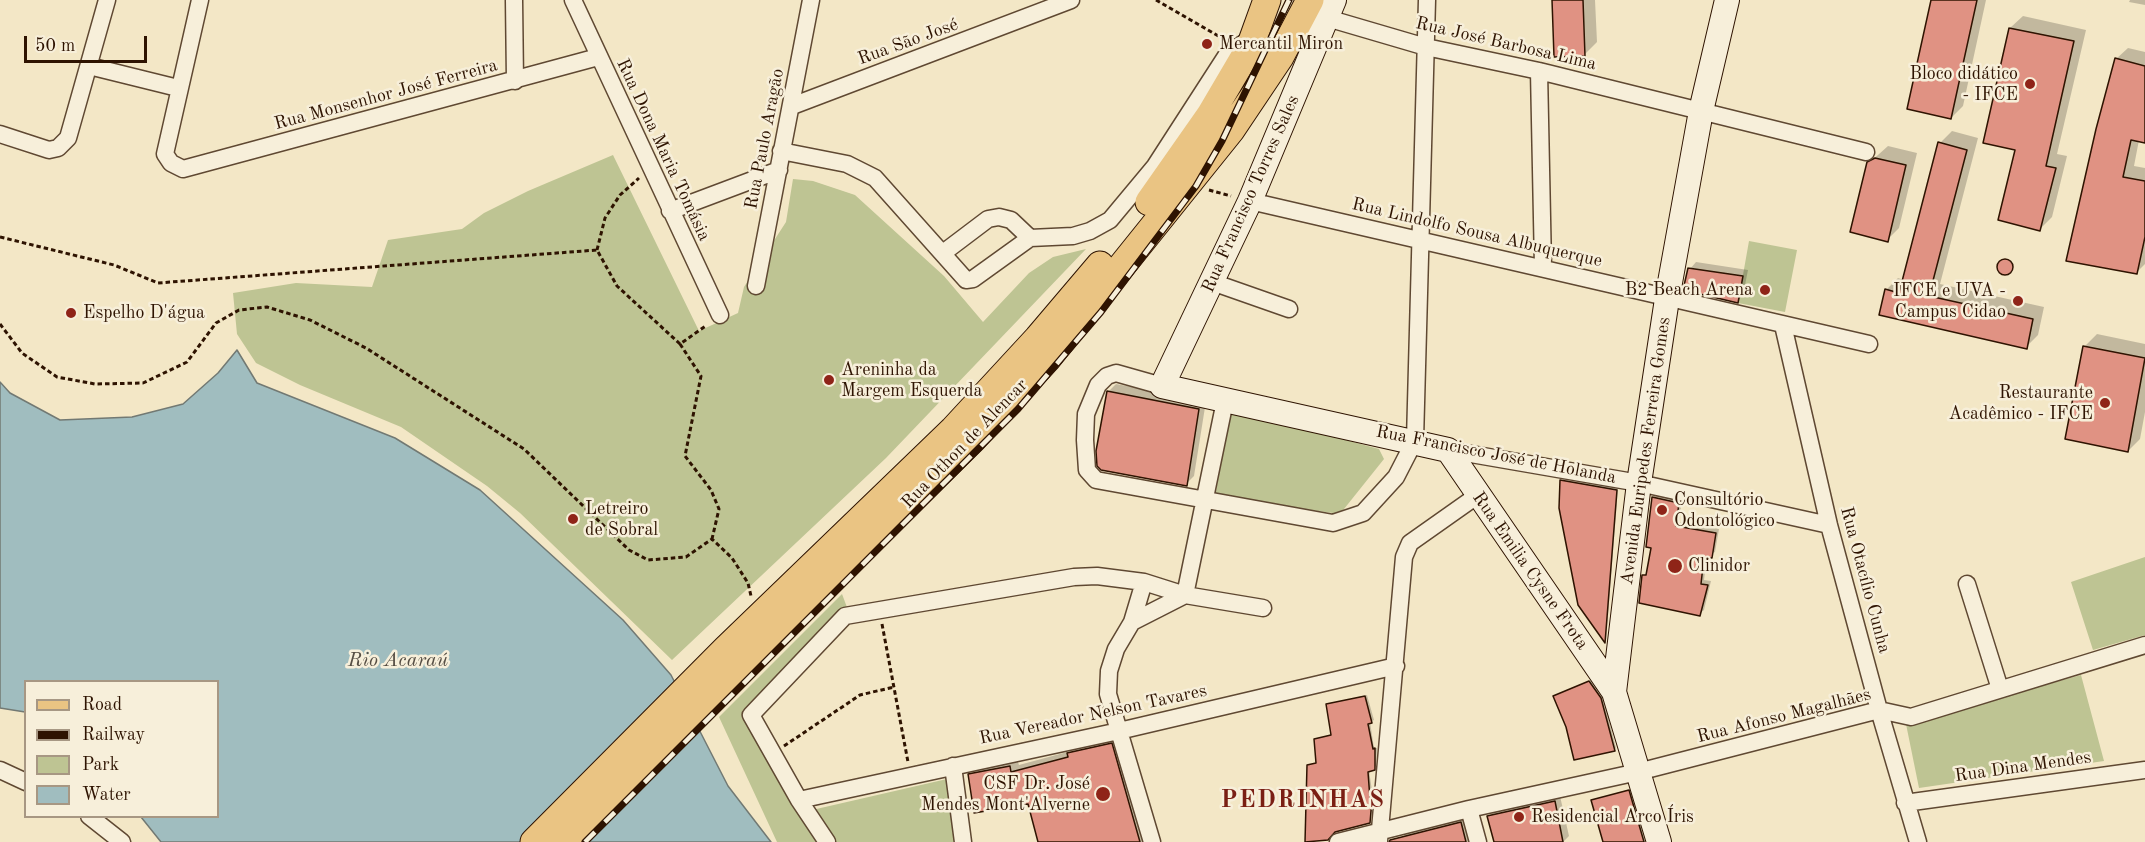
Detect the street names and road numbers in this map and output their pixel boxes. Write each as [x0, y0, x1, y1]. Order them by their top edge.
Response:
street label: Rua José Barbosa Lima [1413, 13, 1599, 75]
street label: Rua São José [855, 14, 961, 70]
street label: Rua Monsenhor José Ferreira [272, 55, 500, 135]
street label: Rua Dona Maria Tomásia [611, 55, 715, 245]
street label: Rua Paulo Aragão [741, 67, 789, 211]
street label: Rua Francisco Torres Sales [1198, 92, 1304, 296]
street label: Rua Lindolfo Sousa Albuquerque [1350, 194, 1604, 272]
street label: Avenida Euripedes Ferreira Gomes [1616, 316, 1676, 586]
street label: Rua Othon de Alencar [897, 375, 1033, 513]
street label: Rua Francisco José de Holanda [1374, 421, 1618, 489]
street label: Rua Emilia Cysne Frota [1467, 488, 1593, 654]
street label: Rua Otacílio Cunha [1835, 504, 1895, 656]
street label: Rua Vereador Nelson Tavares [977, 680, 1209, 750]
street label: Rua Afonso Magalhães [1695, 684, 1873, 748]
street label: Rua Dina Mendes [1953, 747, 2093, 787]

